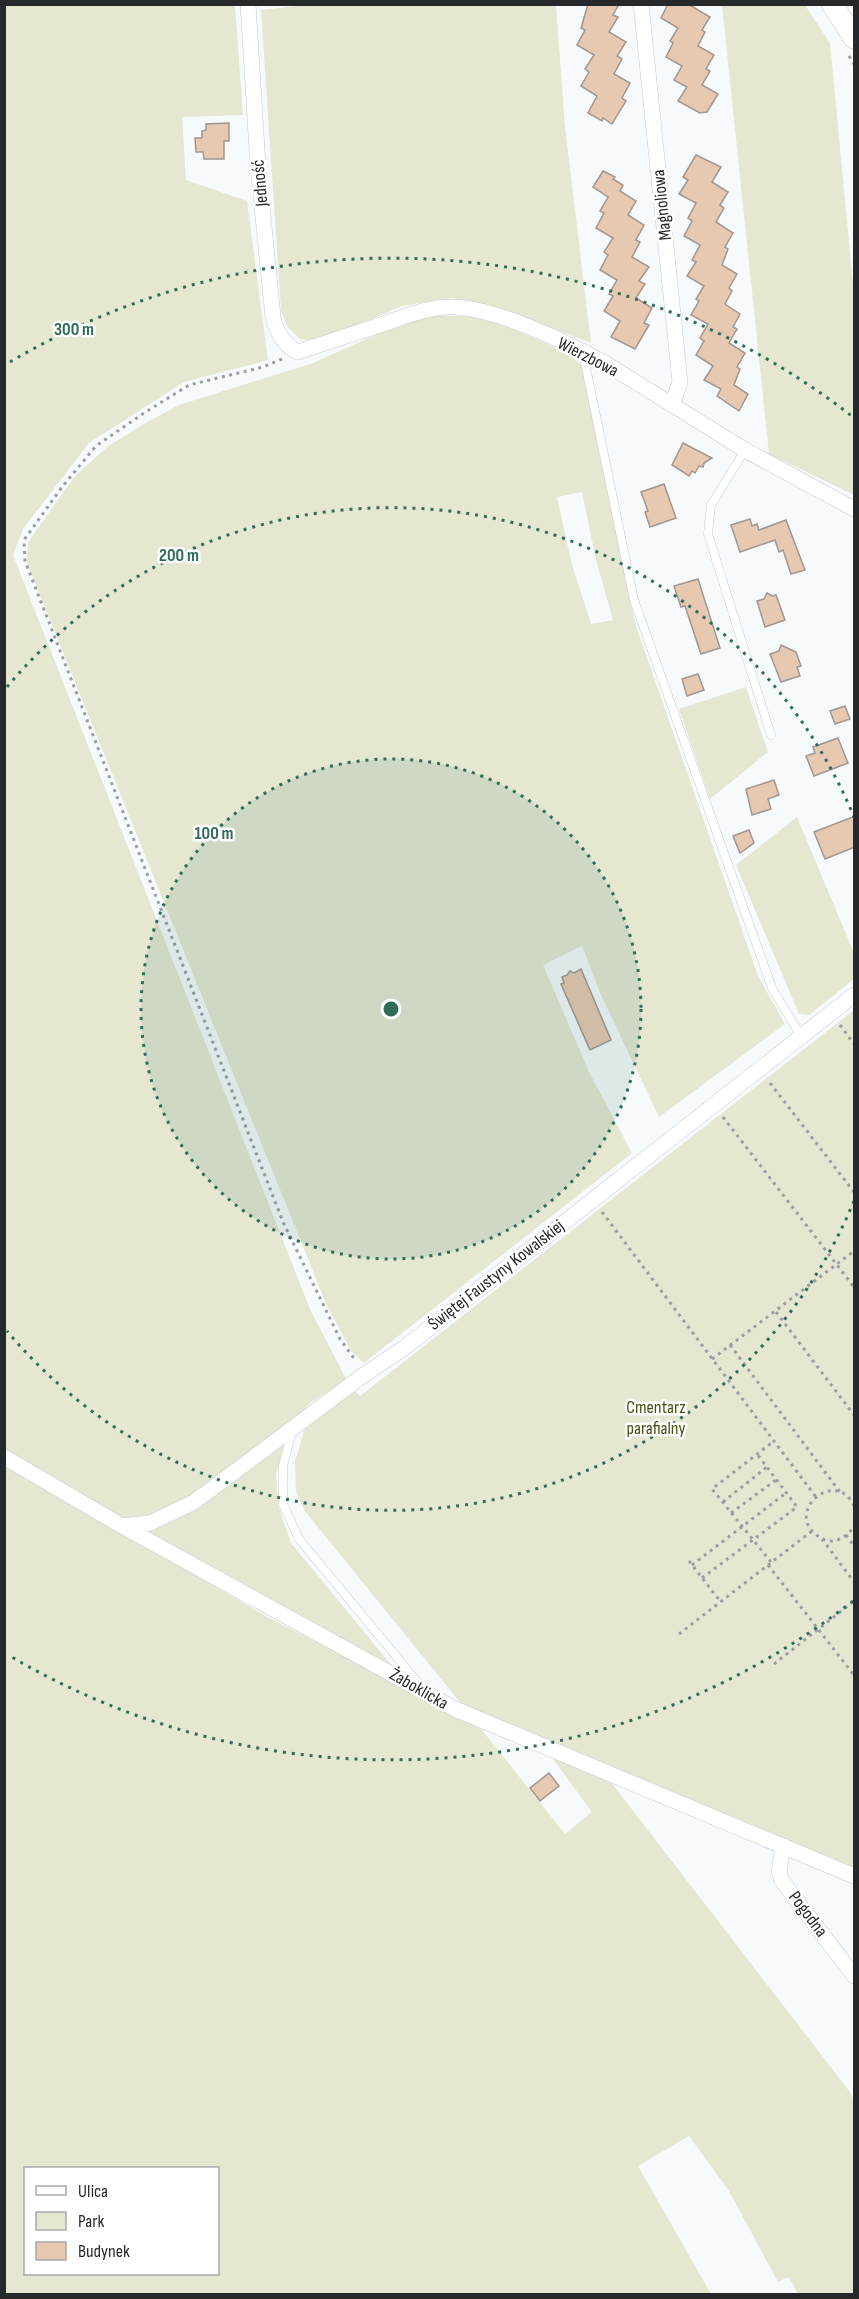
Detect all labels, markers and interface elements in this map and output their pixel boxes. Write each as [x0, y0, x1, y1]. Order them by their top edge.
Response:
street label: Jedność [247, 159, 273, 208]
street label: Magnoliowa [648, 168, 676, 242]
text: 300 m [54, 319, 94, 340]
street label: Wierzbowa [554, 333, 622, 381]
text: 200 m [159, 545, 199, 566]
text: 100 m [195, 823, 234, 844]
centre of rings [381, 999, 401, 1019]
street label: Świętej Faustyny Kowalskiej [424, 1215, 568, 1335]
park label: Cmentarz parafialny [626, 1397, 686, 1439]
street label: Żaboklicka [386, 1664, 452, 1714]
street label: Pogodna [784, 1887, 832, 1941]
legend [24, 2167, 219, 2275]
text: Ulica [78, 2181, 108, 2202]
text: Park [78, 2211, 104, 2232]
text: Budynek [78, 2241, 130, 2262]

